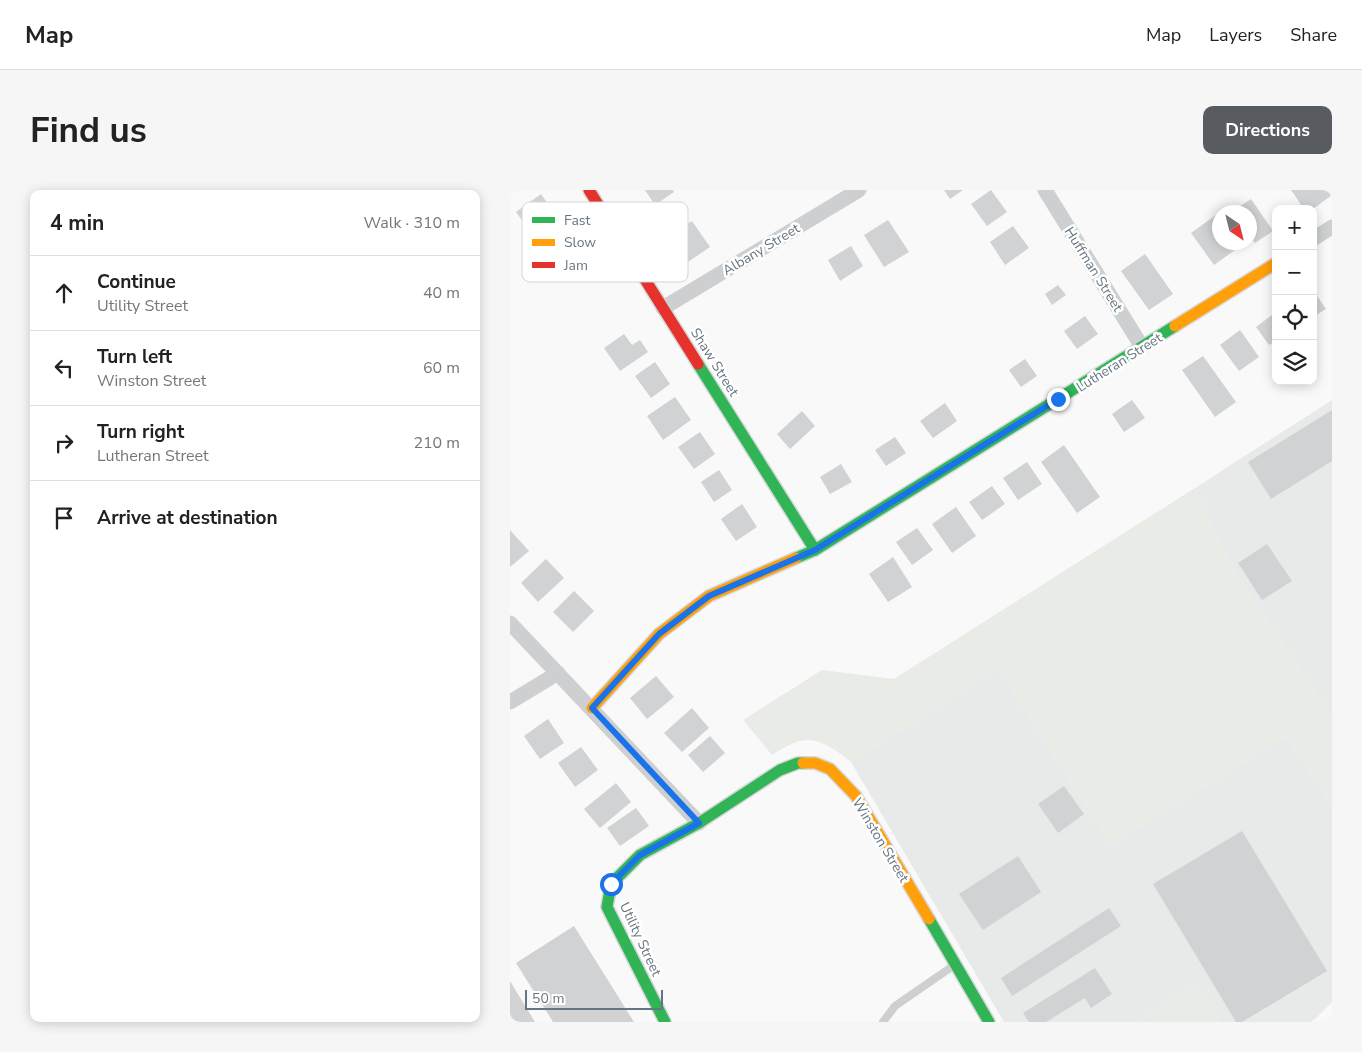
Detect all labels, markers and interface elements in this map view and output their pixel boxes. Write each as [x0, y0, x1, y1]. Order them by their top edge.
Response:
text: Map [25, 19, 73, 51]
text: Map [1146, 23, 1181, 47]
text: Layers [1209, 23, 1262, 47]
text: Share [1290, 23, 1337, 47]
button: Directions [1203, 106, 1332, 154]
text: Find us [30, 107, 147, 154]
legend [522, 202, 688, 282]
north arrow [1212, 205, 1257, 250]
map controls [1272, 205, 1317, 385]
button: + [1272, 205, 1317, 250]
text: 4 min [50, 209, 104, 237]
text: Fast [564, 211, 590, 230]
text: Walk · 310 m [364, 212, 460, 234]
street label: Albany Street [719, 219, 803, 280]
street label: Huffman Street [1060, 223, 1127, 315]
text: Slow [564, 233, 596, 252]
button: − [1272, 250, 1317, 295]
text: Jam [563, 256, 588, 275]
text: Continue [97, 269, 176, 295]
icon: ahead [50, 279, 78, 307]
text: 40 m [423, 282, 460, 304]
text: Utility Street [97, 295, 188, 317]
button: locate [1272, 295, 1317, 340]
street label: Shaw Street [686, 324, 743, 400]
street label: Lutheran Street [1073, 328, 1166, 396]
button: layers [1272, 340, 1317, 385]
text: Turn left [97, 344, 172, 370]
icon: left [50, 354, 78, 382]
text: 60 m [423, 357, 460, 379]
text: Winston Street [97, 370, 206, 392]
route end [1047, 388, 1070, 411]
text: Turn right [97, 419, 184, 445]
icon: right [50, 429, 78, 457]
text: 210 m [413, 432, 460, 454]
text: Lutheran Street [97, 445, 209, 467]
icon: arrive [50, 504, 78, 532]
text: Arrive at destination [97, 505, 278, 531]
street label: Winston Street [848, 794, 913, 886]
route start [600, 873, 623, 896]
street label: Utility Street [615, 899, 666, 979]
scale bar [525, 987, 662, 1010]
text: 50 m [532, 989, 564, 1008]

